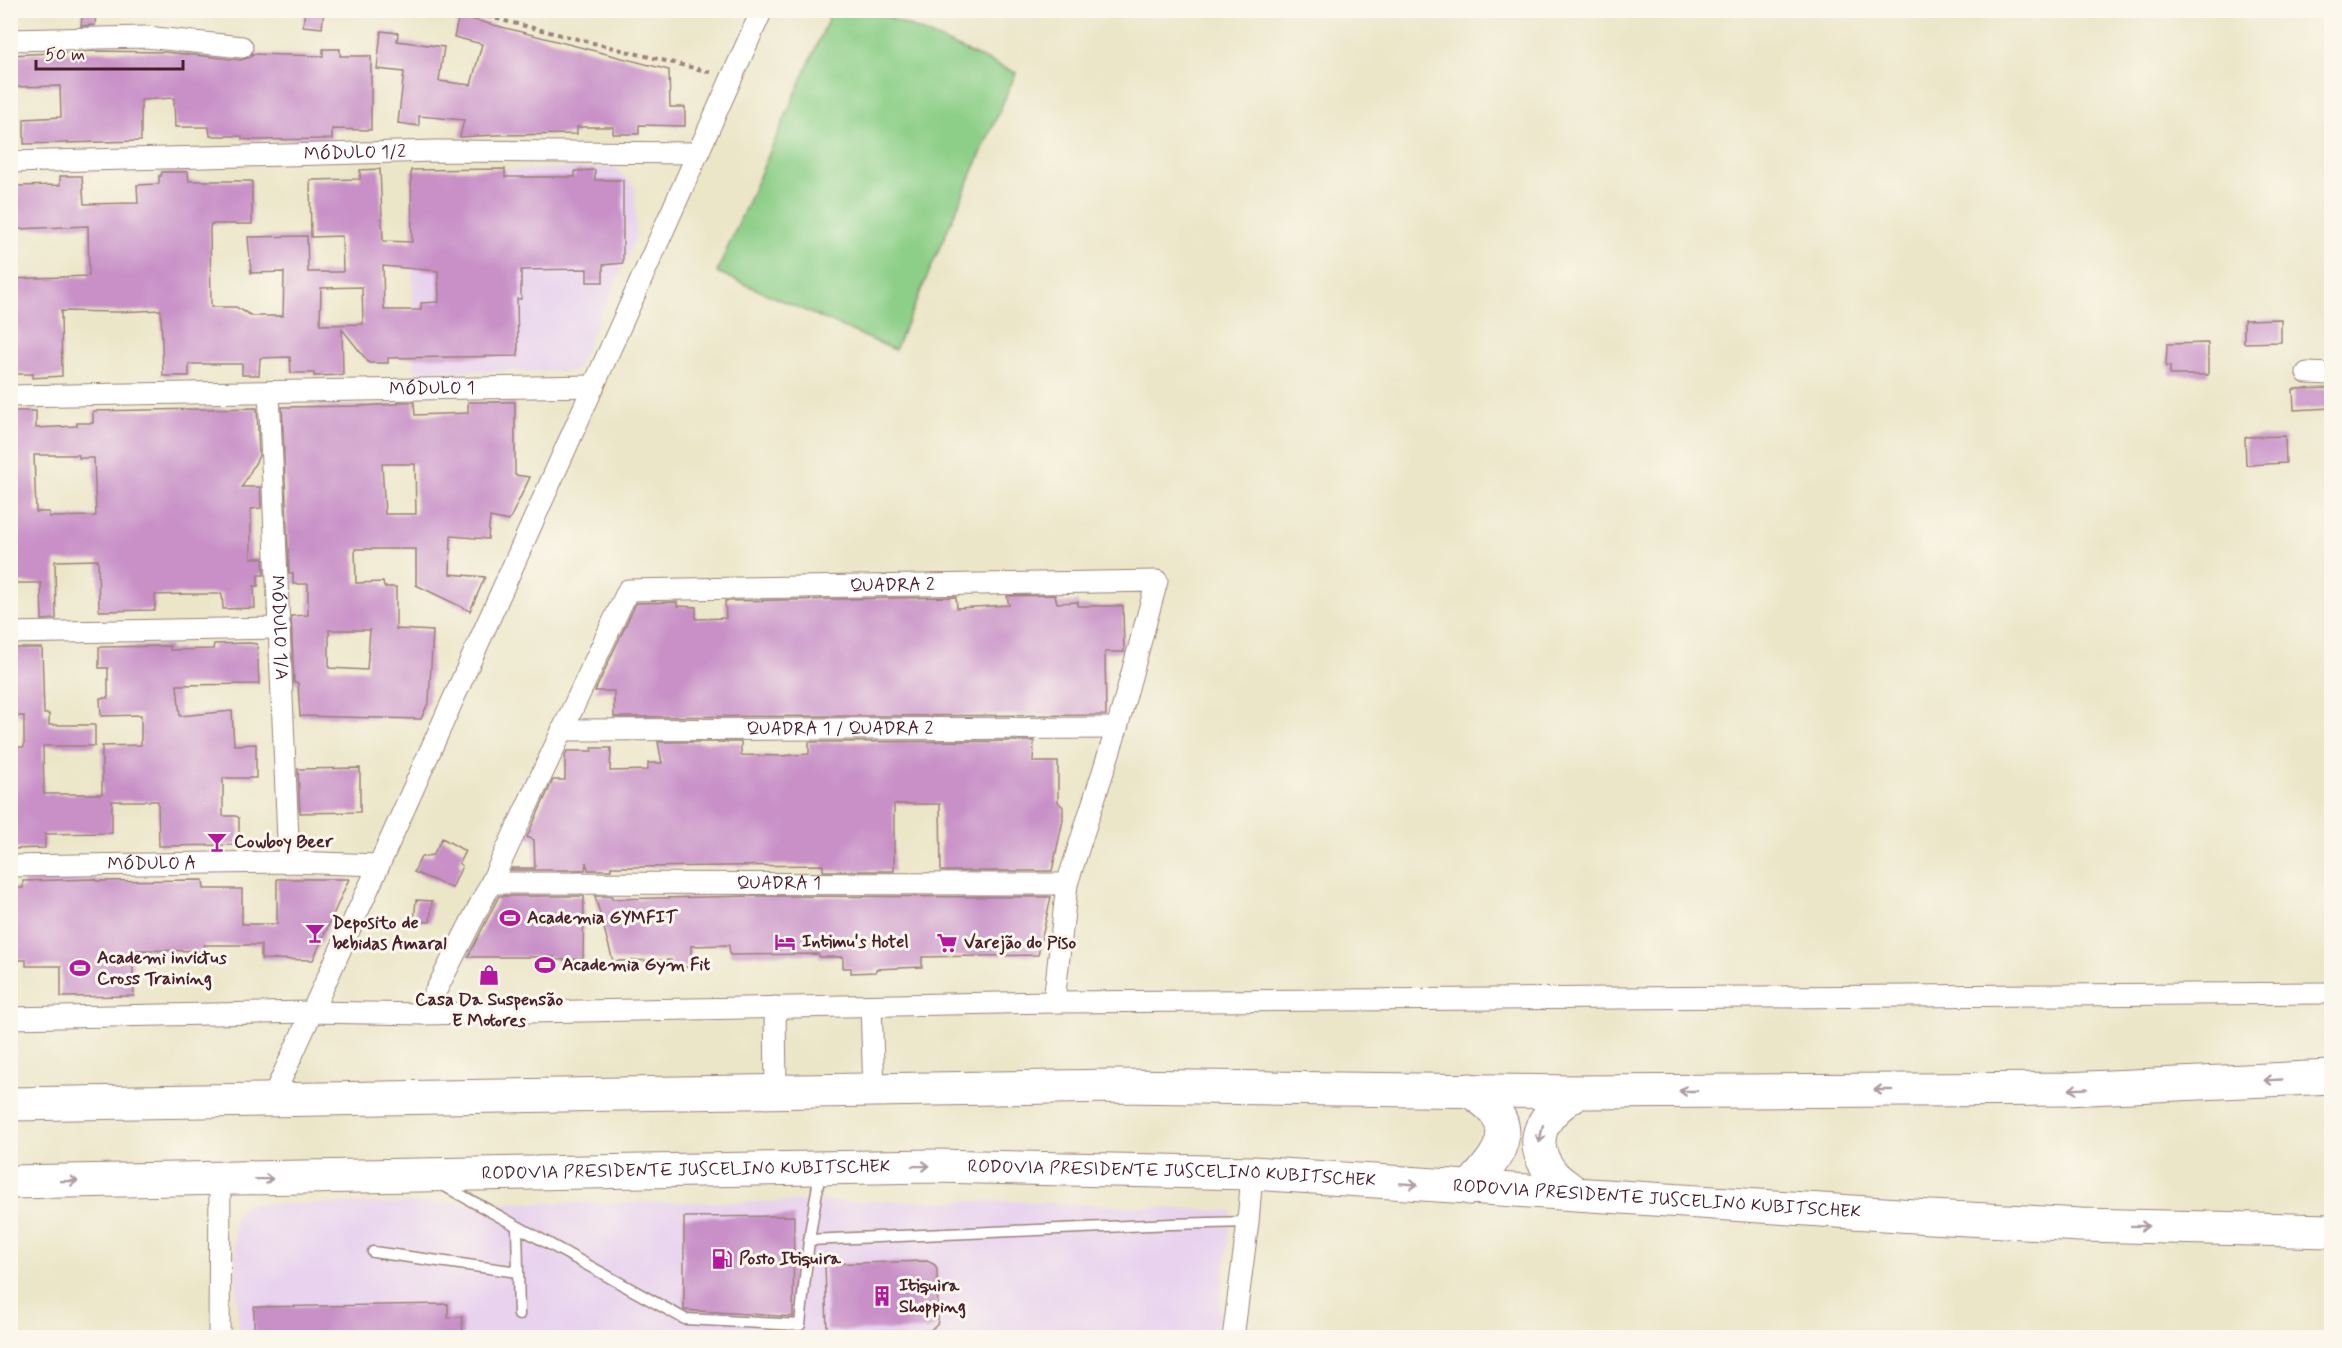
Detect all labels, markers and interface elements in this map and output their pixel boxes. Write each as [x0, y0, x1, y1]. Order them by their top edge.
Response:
scale bar [36, 33, 183, 71]
text: 50 m [45, 43, 85, 67]
street label: MÓDULO 1/2 [304, 140, 406, 166]
street label: MÓDULO 1 [389, 376, 475, 402]
street label: QUADRA 2 [850, 573, 935, 598]
street label: MÓDULO 1/A [265, 575, 293, 681]
street label: QUADRA 1 / QUADRA 2 [747, 717, 934, 741]
bar icon: Cowboy Beer [205, 830, 229, 854]
place label: Cowboy Beer [234, 830, 334, 854]
street label: MÓDULO A [107, 851, 197, 877]
street label: QUADRA 1 [737, 871, 821, 896]
sports icon: Academia GYMFIT [498, 906, 522, 930]
place label: Academia GYMFIT [527, 906, 679, 930]
place label: Deposito de bebidas Amaral [332, 911, 447, 956]
bar icon: Deposito de bebidas Amaral [303, 921, 327, 945]
hotel icon: Intimu's Hotel [773, 930, 797, 954]
place label: Intimu's Hotel [802, 930, 909, 954]
supermarket icon: Varejão do Piso [935, 931, 959, 955]
place label: Varejão do Piso [964, 931, 1076, 955]
place label: Academi invictus Cross Training [97, 946, 227, 991]
sports icon: Academia Gym Fit [533, 953, 557, 977]
place label: Academia Gym Fit [562, 953, 710, 977]
sports icon: Academi invictus Cross Training [68, 956, 92, 980]
shop icon: Casa Da Suspensão E Motores [477, 963, 501, 987]
place label: Casa Da Suspensão E Motores [415, 988, 563, 1033]
one-way arrow [2264, 1074, 2284, 1085]
one-way arrow [2069, 1083, 2089, 1094]
one-way arrow [1874, 1084, 1894, 1096]
one-way arrow [1679, 1085, 1699, 1097]
one-way arrow [1535, 1124, 1547, 1143]
street label: RODOVIA PRESIDENTE JUSCELINO KUBITSCHEK [481, 1155, 890, 1186]
street label: RODOVIA PRESIDENTE JUSCELINO KUBITSCHEK [967, 1155, 1377, 1193]
one-way arrow [910, 1160, 930, 1172]
one-way arrow [253, 1173, 273, 1184]
street label: RODOVIA PRESIDENTE JUSCELINO KUBITSCHEK [1452, 1174, 1862, 1224]
one-way arrow [58, 1175, 78, 1187]
one-way arrow [1399, 1179, 1419, 1190]
one-way arrow [2129, 1220, 2149, 1232]
fuel station icon: Posto Itiquira [710, 1247, 734, 1271]
place label: Posto Itiquira [739, 1247, 842, 1271]
place label: Itiquira Shopping [899, 1274, 966, 1319]
building icon: Itiquira Shopping [870, 1284, 894, 1308]

